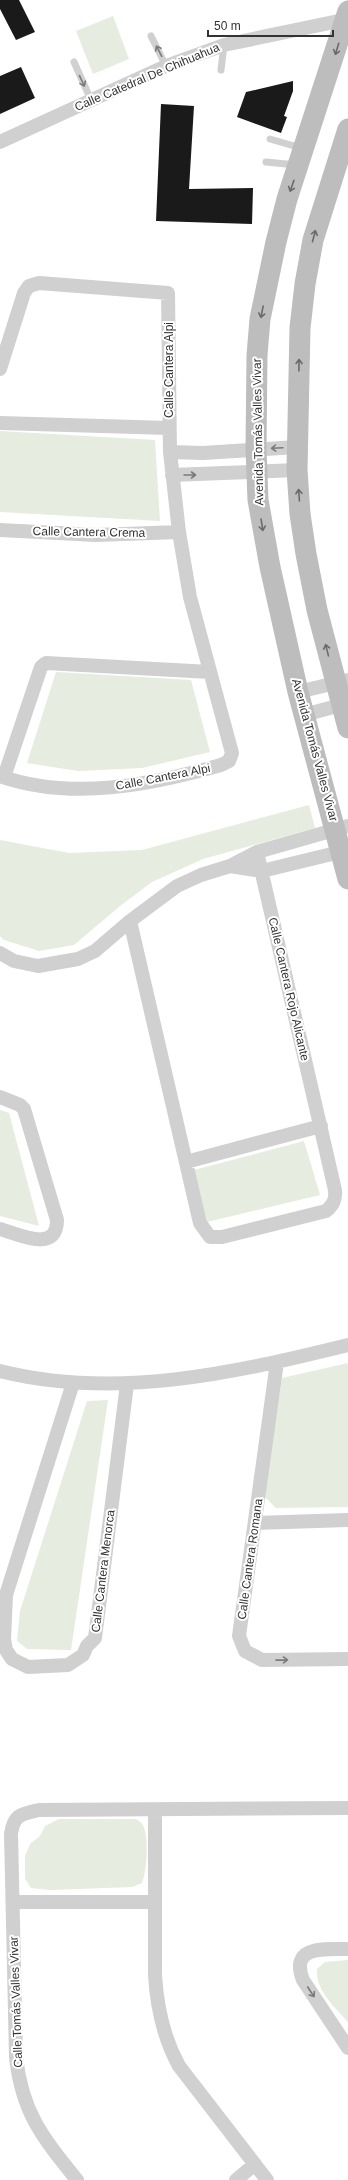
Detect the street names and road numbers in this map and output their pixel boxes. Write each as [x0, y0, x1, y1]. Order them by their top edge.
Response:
street label: Calle Catedral De Chihuahua [72, 40, 222, 114]
street label: Calle Cantera Alpi [162, 322, 176, 418]
street label: Avenida Tomás Valles Vivar [250, 358, 266, 506]
street label: Calle Cantera Crema [33, 524, 146, 540]
street label: Avenida Tomás Valles Vivar [289, 677, 341, 823]
street label: Calle Cantera Alpi [115, 761, 211, 793]
street label: Calle Cantera Rojo Alicante [266, 916, 312, 1062]
street label: Calle Cantera Romana [235, 1497, 265, 1620]
street label: Calle Cantera Menorca [89, 1509, 118, 1633]
street label: Calle Tomás Valles Vivar [7, 1936, 25, 2068]

